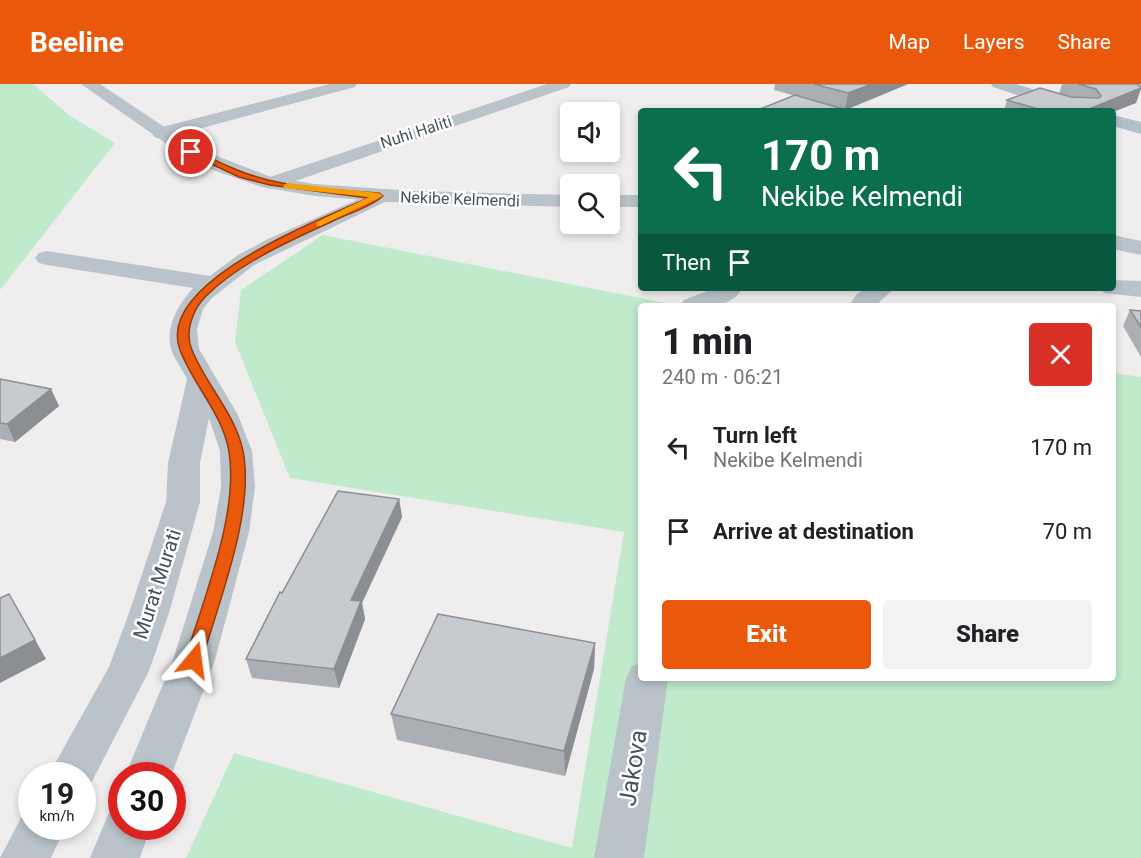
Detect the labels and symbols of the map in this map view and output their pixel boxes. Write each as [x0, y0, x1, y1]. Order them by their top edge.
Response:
street label: Nuhi Haliti [378, 112, 454, 152]
pin [165, 126, 216, 177]
street label: Nekibe Kelmendi [400, 187, 520, 211]
street label: Murat Murati [128, 526, 186, 642]
position arrow [162, 628, 226, 692]
street label: Jakova [613, 728, 653, 808]
speed limit sign: 30 [108, 762, 186, 840]

